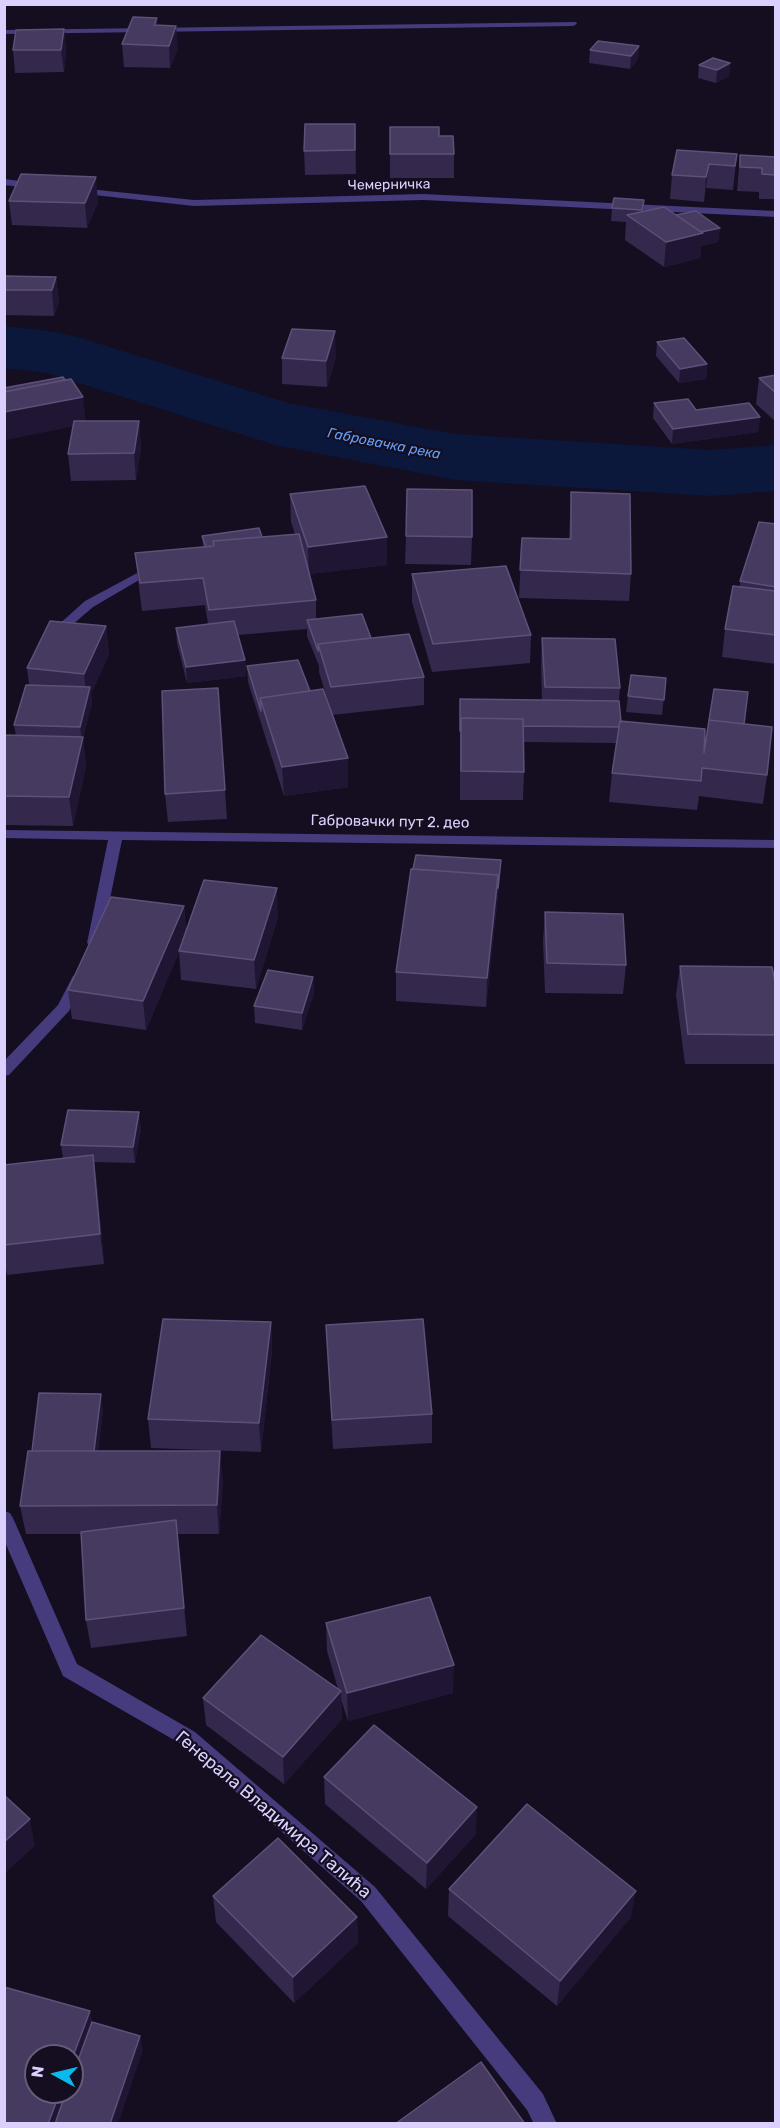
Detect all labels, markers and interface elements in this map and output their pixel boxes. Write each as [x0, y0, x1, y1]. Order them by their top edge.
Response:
street label: Чемерничка [348, 176, 430, 194]
water label: Габровачка река [326, 425, 442, 463]
street label: Габровачки пут 2. део [310, 812, 470, 832]
street label: Генерала Владимира Талића [171, 1727, 375, 1903]
north arrow [24, 2044, 84, 2104]
text: N [27, 2065, 48, 2079]

